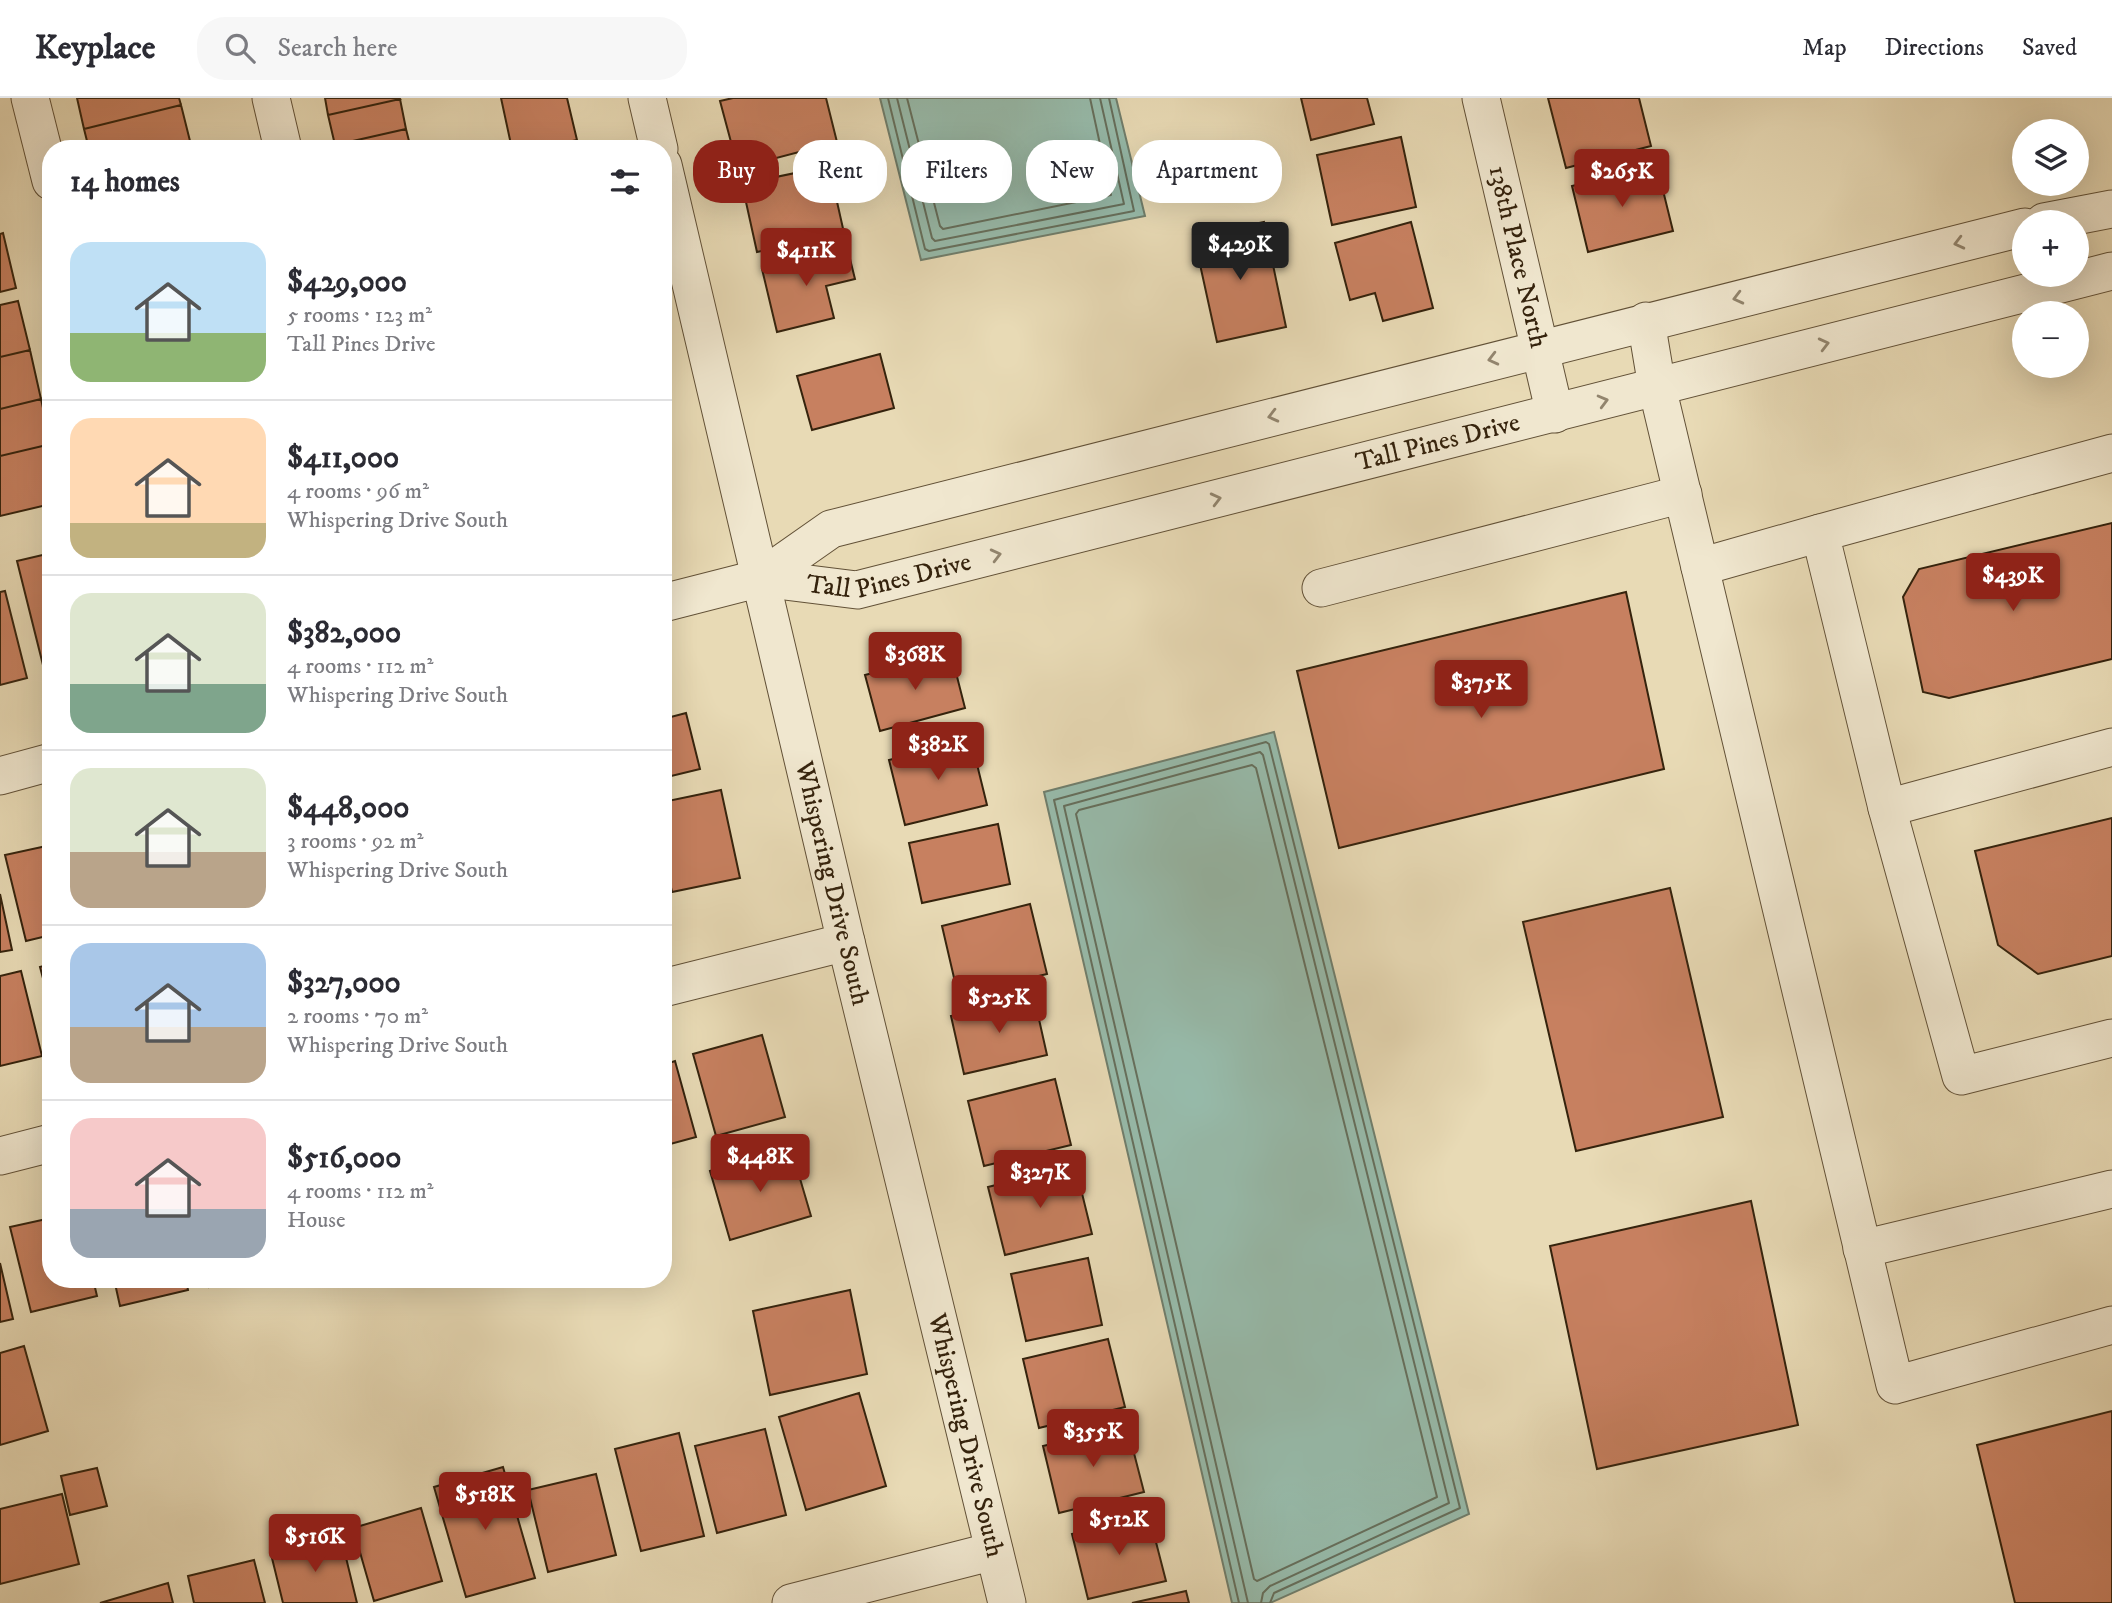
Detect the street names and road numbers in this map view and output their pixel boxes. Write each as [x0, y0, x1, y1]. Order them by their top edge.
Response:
street label: 138th Place North [1481, 162, 1556, 351]
street label: Tall Pines Drive [1352, 406, 1523, 479]
street label: Tall Pines Drive [805, 545, 975, 606]
street label: Whispering Drive South [787, 757, 877, 1009]
street label: Whispering Drive South [920, 1309, 1012, 1561]

